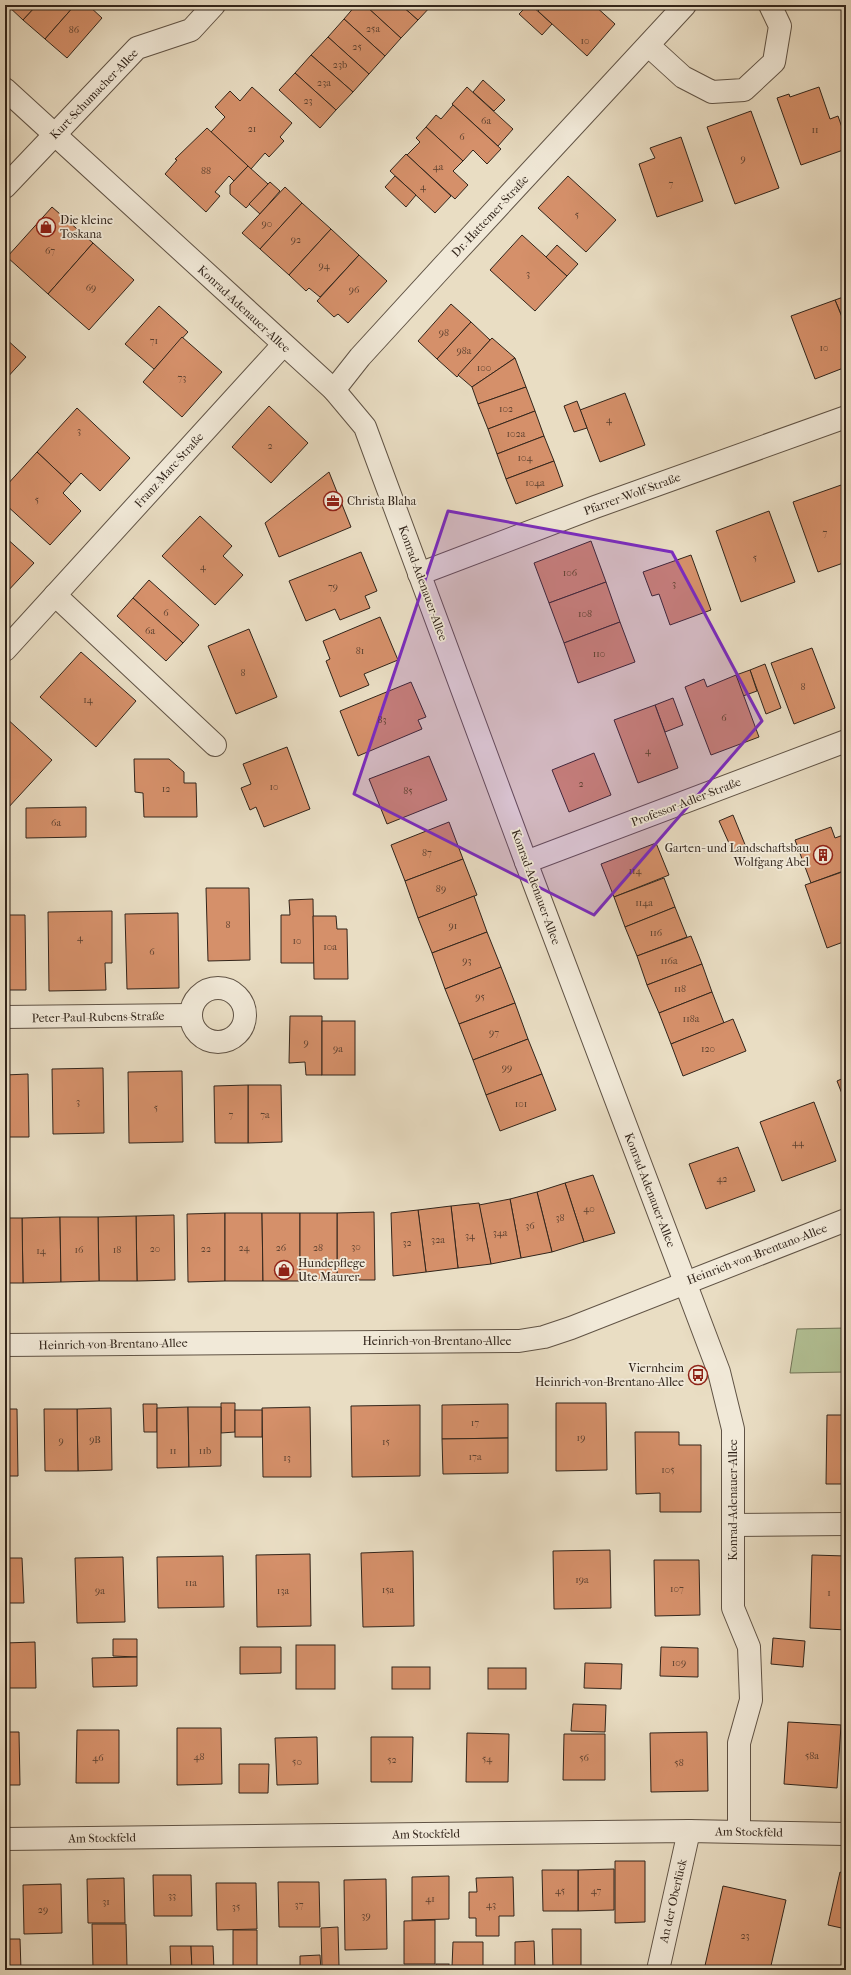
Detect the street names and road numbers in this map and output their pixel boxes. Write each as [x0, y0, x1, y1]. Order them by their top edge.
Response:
street label: Kurt-Schumacher-Allee [47, 46, 141, 142]
street label: Dr.-Hattemer-Straße [449, 172, 532, 260]
street label: Konrad-Adenauer-Allee [195, 262, 293, 356]
street label: Franz-Marc-Straße [132, 430, 206, 510]
street label: Pfarrer-Wolf-Straße [582, 470, 682, 518]
street label: Konrad-Adenauer-Allee [396, 523, 450, 643]
street label: Professor-Adler-Straße [629, 775, 743, 829]
street label: Konrad-Adenauer-Allee [509, 827, 563, 947]
street label: Peter-Paul-Rubens-Straße [31, 1009, 165, 1025]
street label: Konrad-Adenauer-Allee [622, 1131, 678, 1249]
street label: Heinrich-von-Brentano-Allee [685, 1221, 829, 1287]
street label: Heinrich-von-Brentano-Allee [362, 1334, 512, 1348]
street label: Heinrich-von-Brentano-Allee [38, 1336, 188, 1352]
street label: Konrad-Adenauer-Allee [726, 1439, 740, 1561]
street label: Am Stockfeld [714, 1824, 784, 1840]
street label: Am Stockfeld [391, 1826, 461, 1842]
street label: Am Stockfeld [67, 1830, 137, 1846]
street label: An der Oberlück [656, 1857, 690, 1945]

